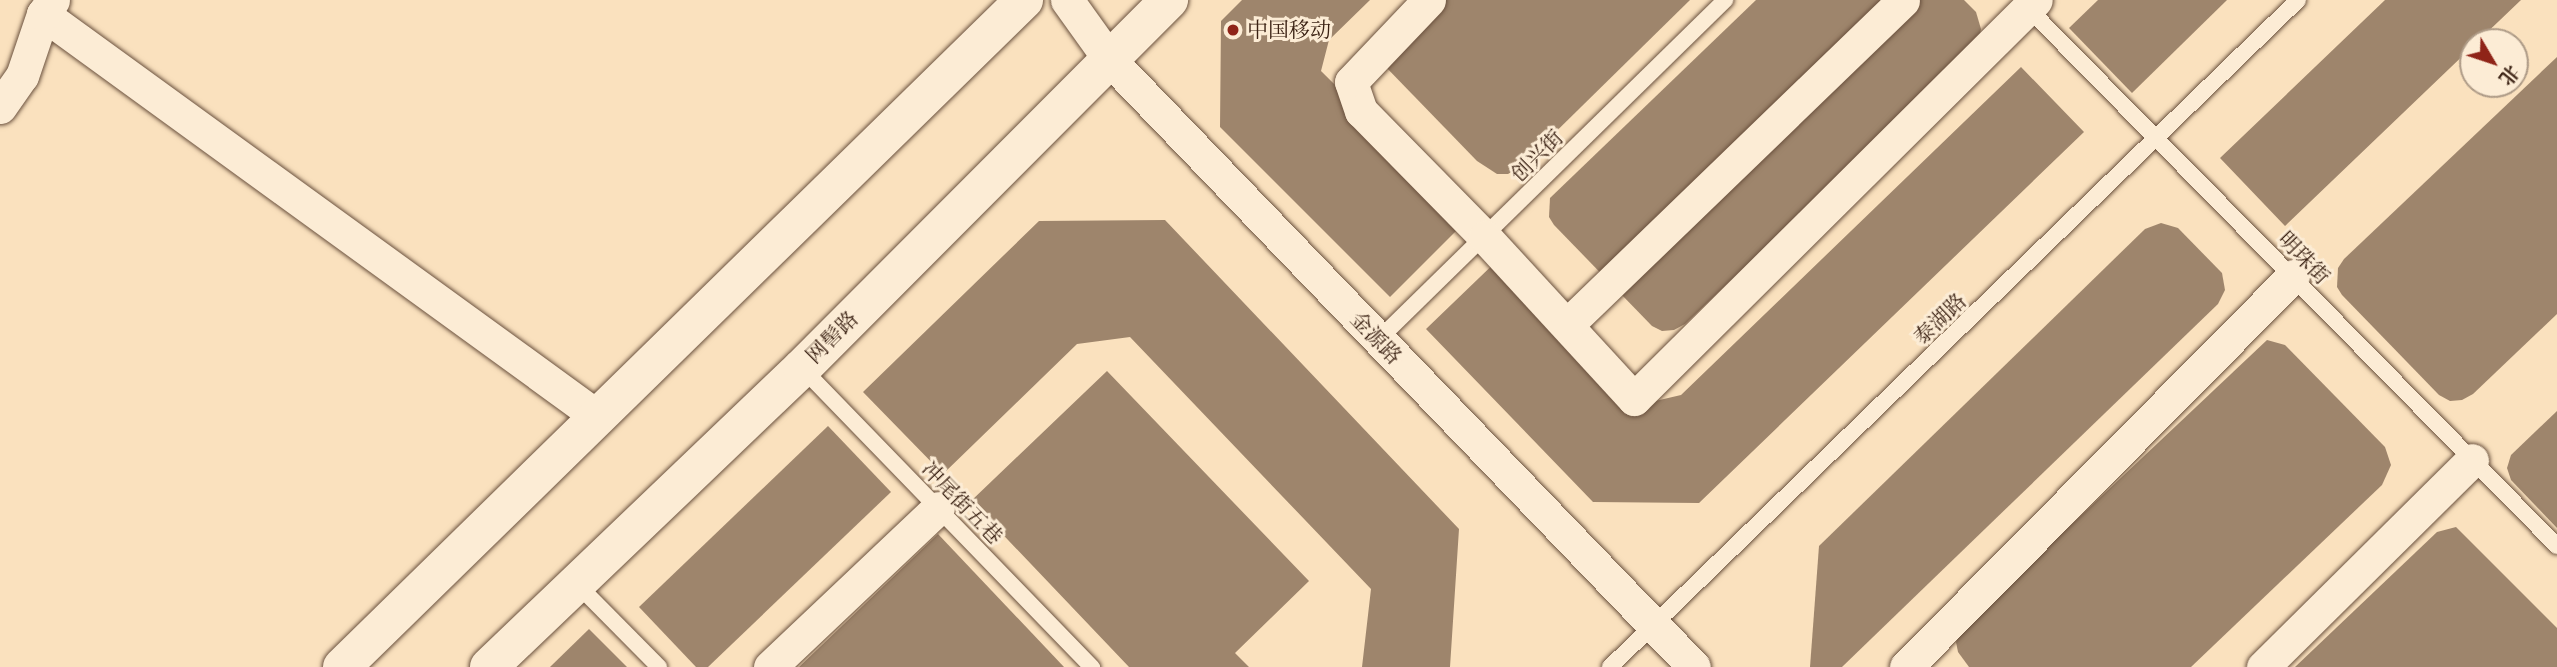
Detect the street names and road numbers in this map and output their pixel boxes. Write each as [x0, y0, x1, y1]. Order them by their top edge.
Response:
street label: 创兴街 [1506, 125, 1568, 187]
street label: 明珠街 [2273, 227, 2335, 289]
street label: 泰湖路 [1909, 288, 1971, 350]
street label: 网髻路 [801, 306, 863, 368]
street label: 金源路 [1345, 307, 1407, 369]
street label: 冲尾街五巷 [916, 456, 1008, 550]

